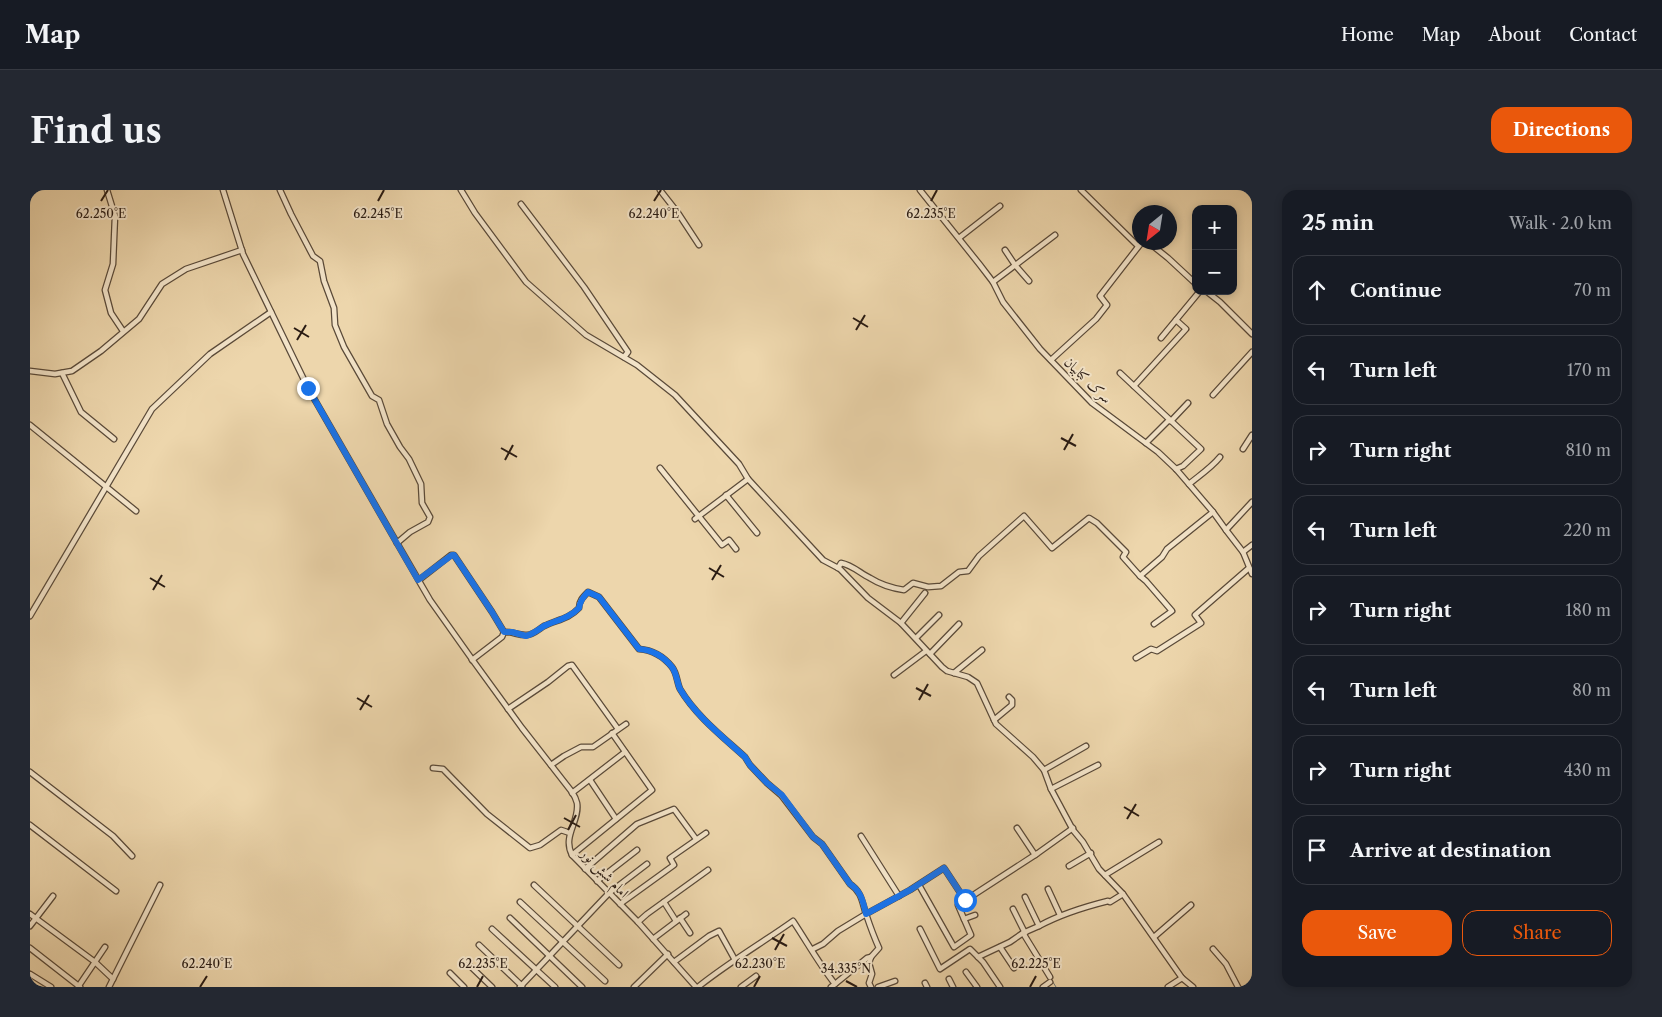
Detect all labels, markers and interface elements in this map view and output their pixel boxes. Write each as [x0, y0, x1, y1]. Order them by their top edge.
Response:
text: Map [25, 20, 80, 49]
text: Home [1341, 24, 1394, 46]
text: Map [1422, 24, 1460, 46]
text: About [1488, 24, 1541, 46]
text: Contact [1569, 24, 1637, 46]
button: Directions [1491, 107, 1632, 153]
text: Find us [30, 109, 162, 152]
north arrow [1132, 205, 1177, 250]
map controls [1192, 205, 1237, 295]
button: + [1192, 205, 1237, 250]
text: 62.250°E [76, 206, 126, 221]
text: 62.245°E [353, 206, 403, 221]
text: 62.240°E [629, 206, 679, 221]
text: 62.235°E [906, 206, 956, 221]
text: 25 min [1302, 210, 1374, 235]
text: Walk · 2.0 km [1509, 213, 1612, 233]
button: − [1192, 250, 1237, 295]
icon: ahead [1303, 276, 1331, 304]
text: Continue [1350, 279, 1442, 302]
text: 70 m [1574, 280, 1611, 300]
street label: سرک کبابیان [1060, 353, 1116, 408]
icon: left [1303, 356, 1331, 384]
text: Turn left [1350, 359, 1437, 382]
text: 170 m [1567, 360, 1611, 380]
route end [297, 377, 320, 400]
icon: right [1303, 436, 1331, 464]
text: Turn right [1350, 439, 1451, 462]
text: 810 m [1565, 440, 1611, 460]
icon: left [1303, 516, 1331, 544]
text: Turn left [1350, 519, 1437, 542]
text: 220 m [1563, 520, 1611, 540]
icon: right [1303, 596, 1331, 624]
text: Turn right [1350, 599, 1451, 622]
text: 180 m [1565, 600, 1611, 620]
icon: left [1303, 676, 1331, 704]
text: Turn left [1350, 679, 1437, 702]
text: 80 m [1572, 680, 1611, 700]
icon: right [1303, 756, 1331, 784]
text: Turn right [1350, 759, 1451, 782]
text: 430 m [1564, 760, 1611, 780]
icon: arrive [1303, 836, 1331, 864]
text: Arrive at destination [1350, 839, 1551, 862]
street label: امام شش نور [573, 843, 633, 904]
route start [954, 889, 977, 912]
button: Save [1302, 910, 1452, 956]
button: Share [1462, 910, 1612, 956]
text: 62.240°E [182, 956, 232, 971]
text: 62.235°E [458, 956, 508, 971]
text: 62.230°E [735, 956, 785, 971]
text: 62.225°E [1011, 956, 1061, 971]
text: 34.335°N [821, 961, 871, 976]

